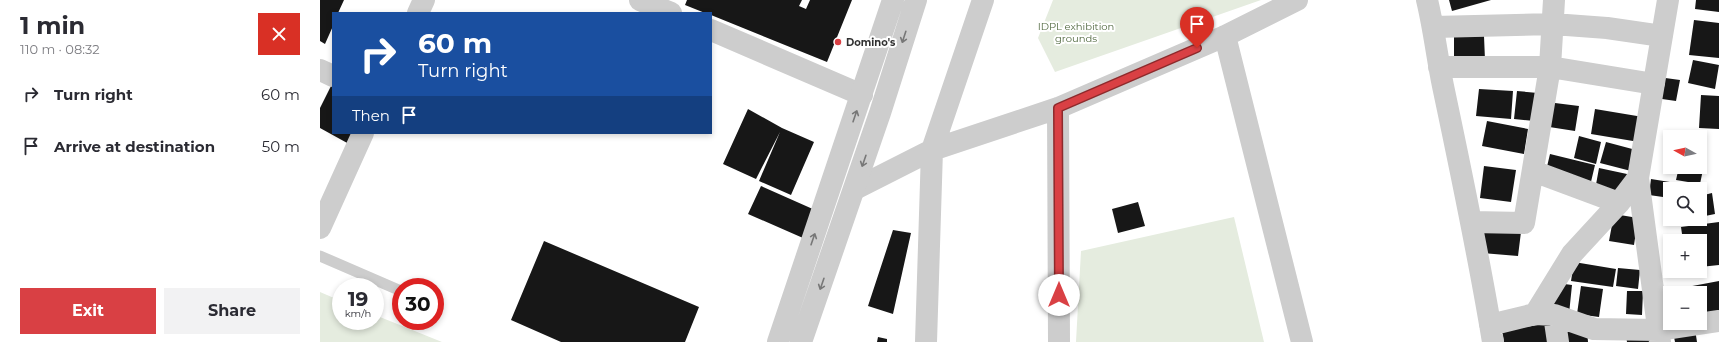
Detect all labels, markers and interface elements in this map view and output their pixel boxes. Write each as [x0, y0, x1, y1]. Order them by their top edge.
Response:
pin [1180, 7.0, 1214, 48]
text: 1 min [20, 11, 85, 40]
button: close [258, 13, 300, 55]
icon: arrive [1186, 13, 1208, 35]
park label: IDPL exhibition grounds [1038, 20, 1114, 45]
text: 60 m [418, 26, 492, 60]
icon: right [352, 28, 404, 80]
one-way arrow [900, 30, 907, 43]
place label: Domino's [846, 36, 896, 49]
marker: Domino's [833, 37, 843, 47]
text: 110 m · 08:32 [20, 41, 100, 57]
text: Turn right [418, 60, 508, 82]
icon: right [20, 83, 42, 105]
text: Turn right [54, 85, 133, 104]
text: 60 m [261, 85, 300, 104]
icon: arrive [398, 104, 420, 126]
text: Then [352, 106, 390, 125]
one-way arrow [851, 110, 859, 122]
north arrow [1663, 130, 1707, 174]
map controls [1663, 130, 1707, 330]
icon: arrive [20, 135, 42, 157]
text: Arrive at destination [54, 137, 215, 156]
text: 50 m [262, 137, 300, 156]
one-way arrow [860, 154, 867, 167]
button: search [1663, 182, 1707, 226]
one-way arrow [810, 232, 817, 245]
button: + [1663, 234, 1707, 278]
position arrow [1038, 274, 1080, 316]
one-way arrow [817, 277, 825, 289]
speed limit sign: 30 [392, 278, 444, 330]
button: − [1663, 286, 1707, 330]
text: 19 [348, 287, 368, 311]
button: Exit [20, 288, 156, 334]
button: Share [164, 288, 300, 334]
text: km/h [345, 307, 371, 320]

